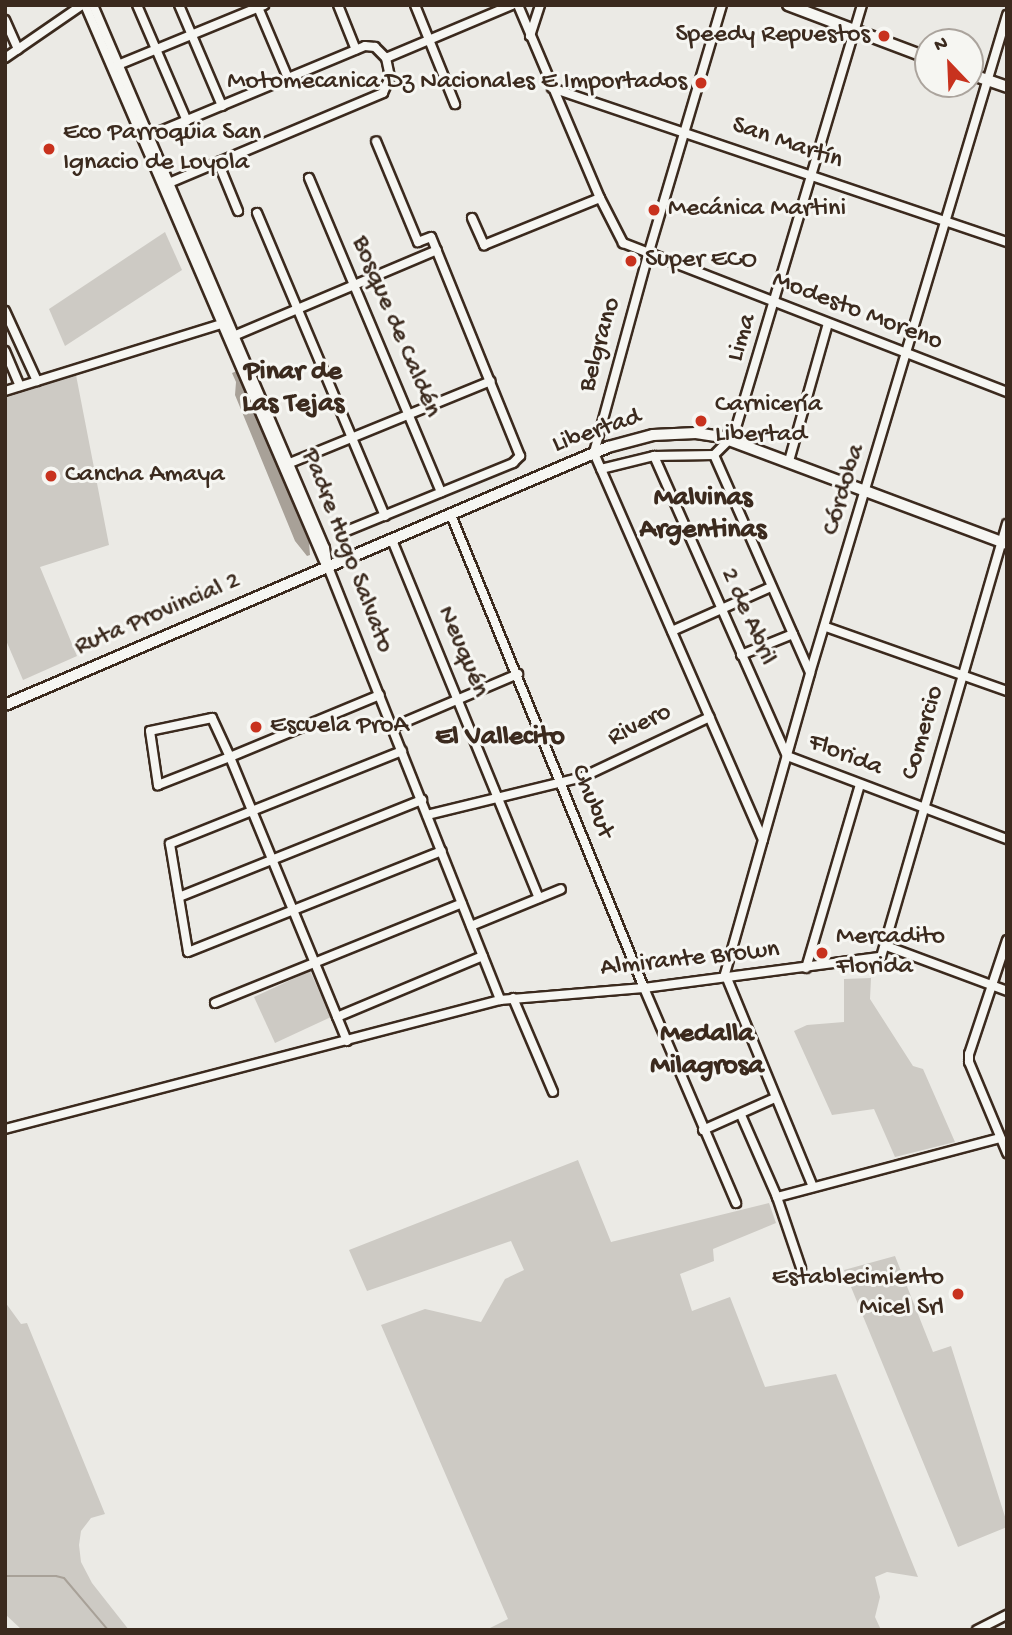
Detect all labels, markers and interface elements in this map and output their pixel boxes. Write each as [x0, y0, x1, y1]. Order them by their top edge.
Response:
place label: Speedy Repuestos [675, 20, 870, 52]
marker: Speedy Repuestos [876, 28, 892, 44]
north arrow [914, 28, 984, 98]
text: N [931, 32, 952, 58]
place label: Motomecanica Dz Nacionales E Importados [227, 67, 687, 99]
marker: Motomecanica Dz Nacionales E Importados [693, 75, 709, 91]
street label: San Martín [727, 110, 847, 178]
place label: Eco Parroquia San Ignacio de Loyola [63, 118, 261, 180]
marker: Eco Parroquia San Ignacio de Loyola [41, 141, 57, 157]
place label: Mecánica Martini [668, 194, 846, 226]
marker: Mecánica Martini [646, 202, 662, 218]
street label: Bosque de Caldén [343, 232, 447, 422]
place label: Super ECO [645, 245, 757, 277]
marker: Super ECO [623, 253, 639, 269]
street label: Modesto Moreno [767, 265, 947, 359]
street label: Belgrano [573, 294, 629, 396]
street label: Lima [721, 310, 765, 366]
district label: Pinar de Las Tejas [242, 356, 344, 422]
place label: Carnicería Libertad [715, 390, 822, 452]
street label: Libertad [549, 402, 645, 462]
marker: Carnicería Libertad [693, 413, 709, 429]
street label: Córdoba [816, 441, 874, 539]
street label: Padre Hugo Salvato [293, 444, 399, 658]
place label: Cancha Amaya [65, 460, 225, 492]
marker: Cancha Amaya [43, 468, 59, 484]
district label: Malvinas Argentinas [640, 482, 766, 548]
street label: 2 de Abril [712, 563, 782, 671]
street label: Ruta Provincial 2 [70, 566, 246, 664]
street label: Neuquén [429, 602, 495, 702]
street label: Comercio [896, 682, 952, 784]
street label: Rivero [603, 697, 677, 755]
place label: Escuela ProA [270, 711, 409, 743]
marker: Escuela ProA [248, 719, 264, 735]
district label: El Vallecito [435, 721, 565, 755]
street label: Florida [803, 728, 887, 784]
street label: Chubut [562, 761, 620, 843]
place label: Mercadito Florida [836, 922, 945, 984]
street label: Almirante Brown [599, 935, 781, 985]
marker: Mercadito Florida [814, 945, 830, 961]
district label: Medalla Milagrosa [650, 1018, 764, 1084]
place label: Establecimiento Micel Srl [772, 1263, 944, 1324]
marker: Establecimiento Micel Srl [950, 1286, 966, 1302]

